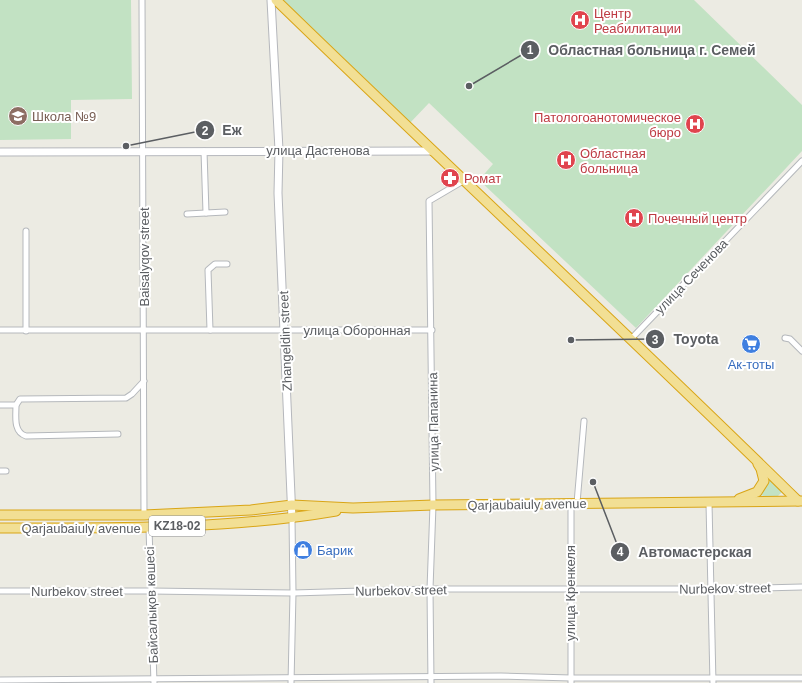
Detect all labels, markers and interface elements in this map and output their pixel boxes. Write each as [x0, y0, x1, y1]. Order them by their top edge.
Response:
place label: Центр Реабилитации [594, 6, 681, 36]
hospital icon: Центр Реабилитации [569, 9, 591, 31]
callout: Областная больница г. Семей [520, 37, 763, 63]
text: Областная больница г. Семей [548, 42, 756, 58]
text: 1 [527, 43, 534, 57]
school or university icon: Школа №9 [7, 105, 29, 127]
place label: Школа №9 [32, 109, 96, 124]
place label: Патологоанотомическое бюро [534, 110, 681, 140]
hospital icon: Патологоанотомическое бюро [684, 113, 706, 135]
callout: Еж [195, 117, 250, 143]
text: Еж [222, 122, 243, 138]
text: 2 [202, 124, 209, 138]
street label: улица Дастенова [266, 143, 370, 158]
place label: Областная больница [580, 146, 646, 176]
hospital icon: Областная больница [555, 149, 577, 171]
pharmacy icon: Ромат [439, 167, 461, 189]
place label: Ромат [464, 171, 501, 186]
street label: Baisalyqov street [137, 207, 152, 307]
hospital icon: Почечный центр [623, 207, 645, 229]
place label: Почечный центр [648, 211, 747, 226]
street label: улица Сеченова [652, 235, 731, 317]
street label: Zhangeldin street [276, 290, 295, 391]
street label: улица Оборонная [303, 323, 411, 338]
callout: Toyota [645, 326, 726, 352]
text: Toyota [674, 331, 719, 347]
text: 3 [652, 333, 659, 347]
supermarket icon: Ак-тоты [740, 333, 762, 355]
place label: Ак-тоты [728, 357, 774, 372]
street label: улица Папанина [425, 372, 442, 472]
street label: Qarjaubaiuly avenue [467, 496, 587, 513]
road number: KZ18-02 [149, 516, 205, 536]
street label: Qarjaubaiuly avenue [21, 521, 141, 536]
shop icon: Барик [292, 539, 314, 561]
callout: Автомастерская [610, 539, 759, 565]
place label: Барик [317, 543, 353, 558]
text: Автомастерская [638, 544, 752, 560]
street label: улица Кренкеля [563, 545, 578, 641]
text: 4 [617, 545, 624, 559]
street label: Байсалықов көшесі [142, 546, 161, 664]
street label: Nurbekov street [679, 580, 771, 597]
street label: Nurbekov street [355, 582, 447, 599]
street label: Nurbekov street [31, 584, 123, 599]

